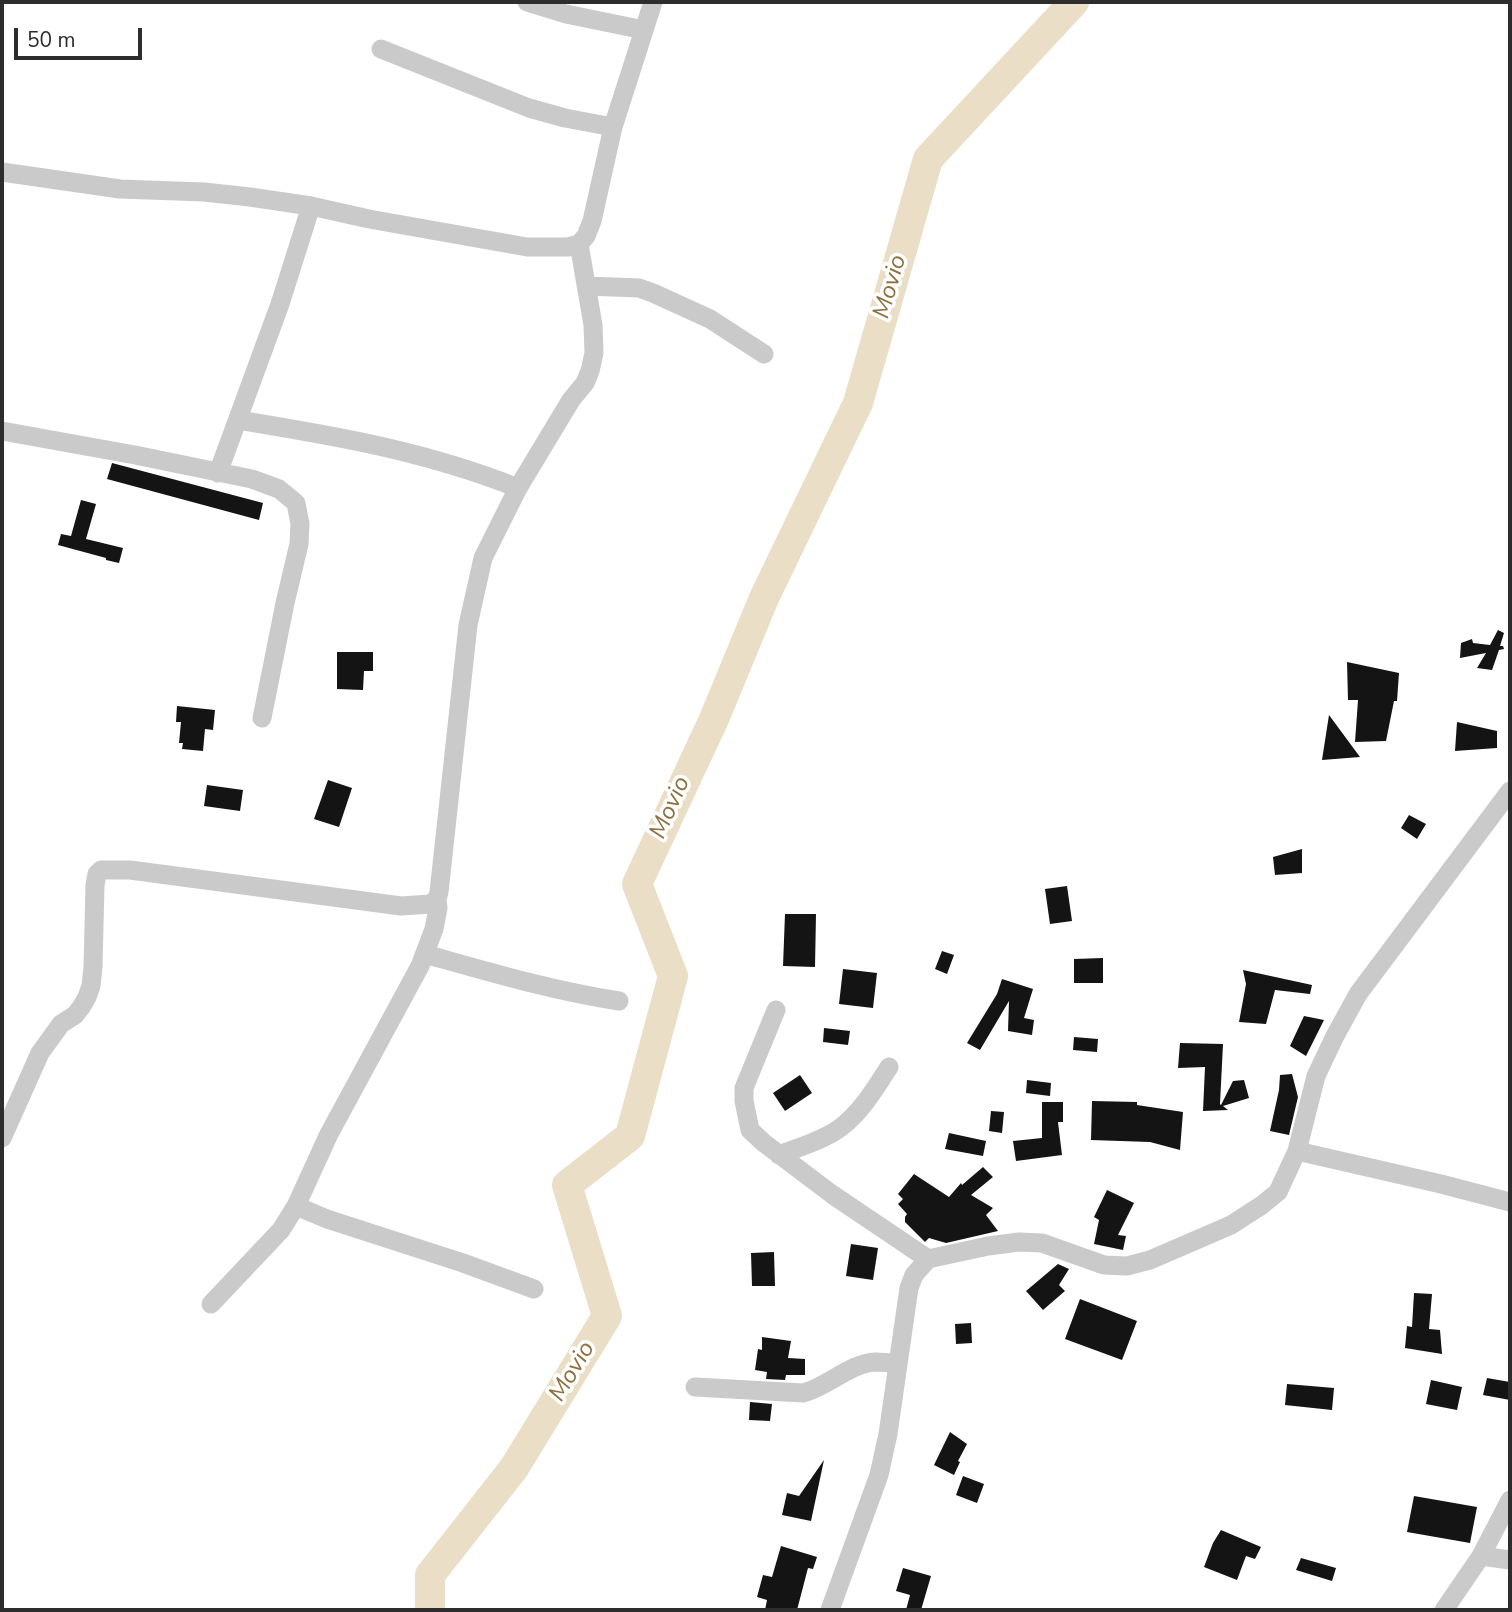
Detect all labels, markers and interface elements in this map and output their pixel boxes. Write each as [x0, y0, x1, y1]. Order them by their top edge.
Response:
scale bar [18, 14, 145, 58]
text: 50 m [27, 26, 76, 54]
water label: Movio [868, 252, 914, 322]
water label: Movio [645, 772, 697, 844]
water label: Movio [544, 1337, 602, 1407]

